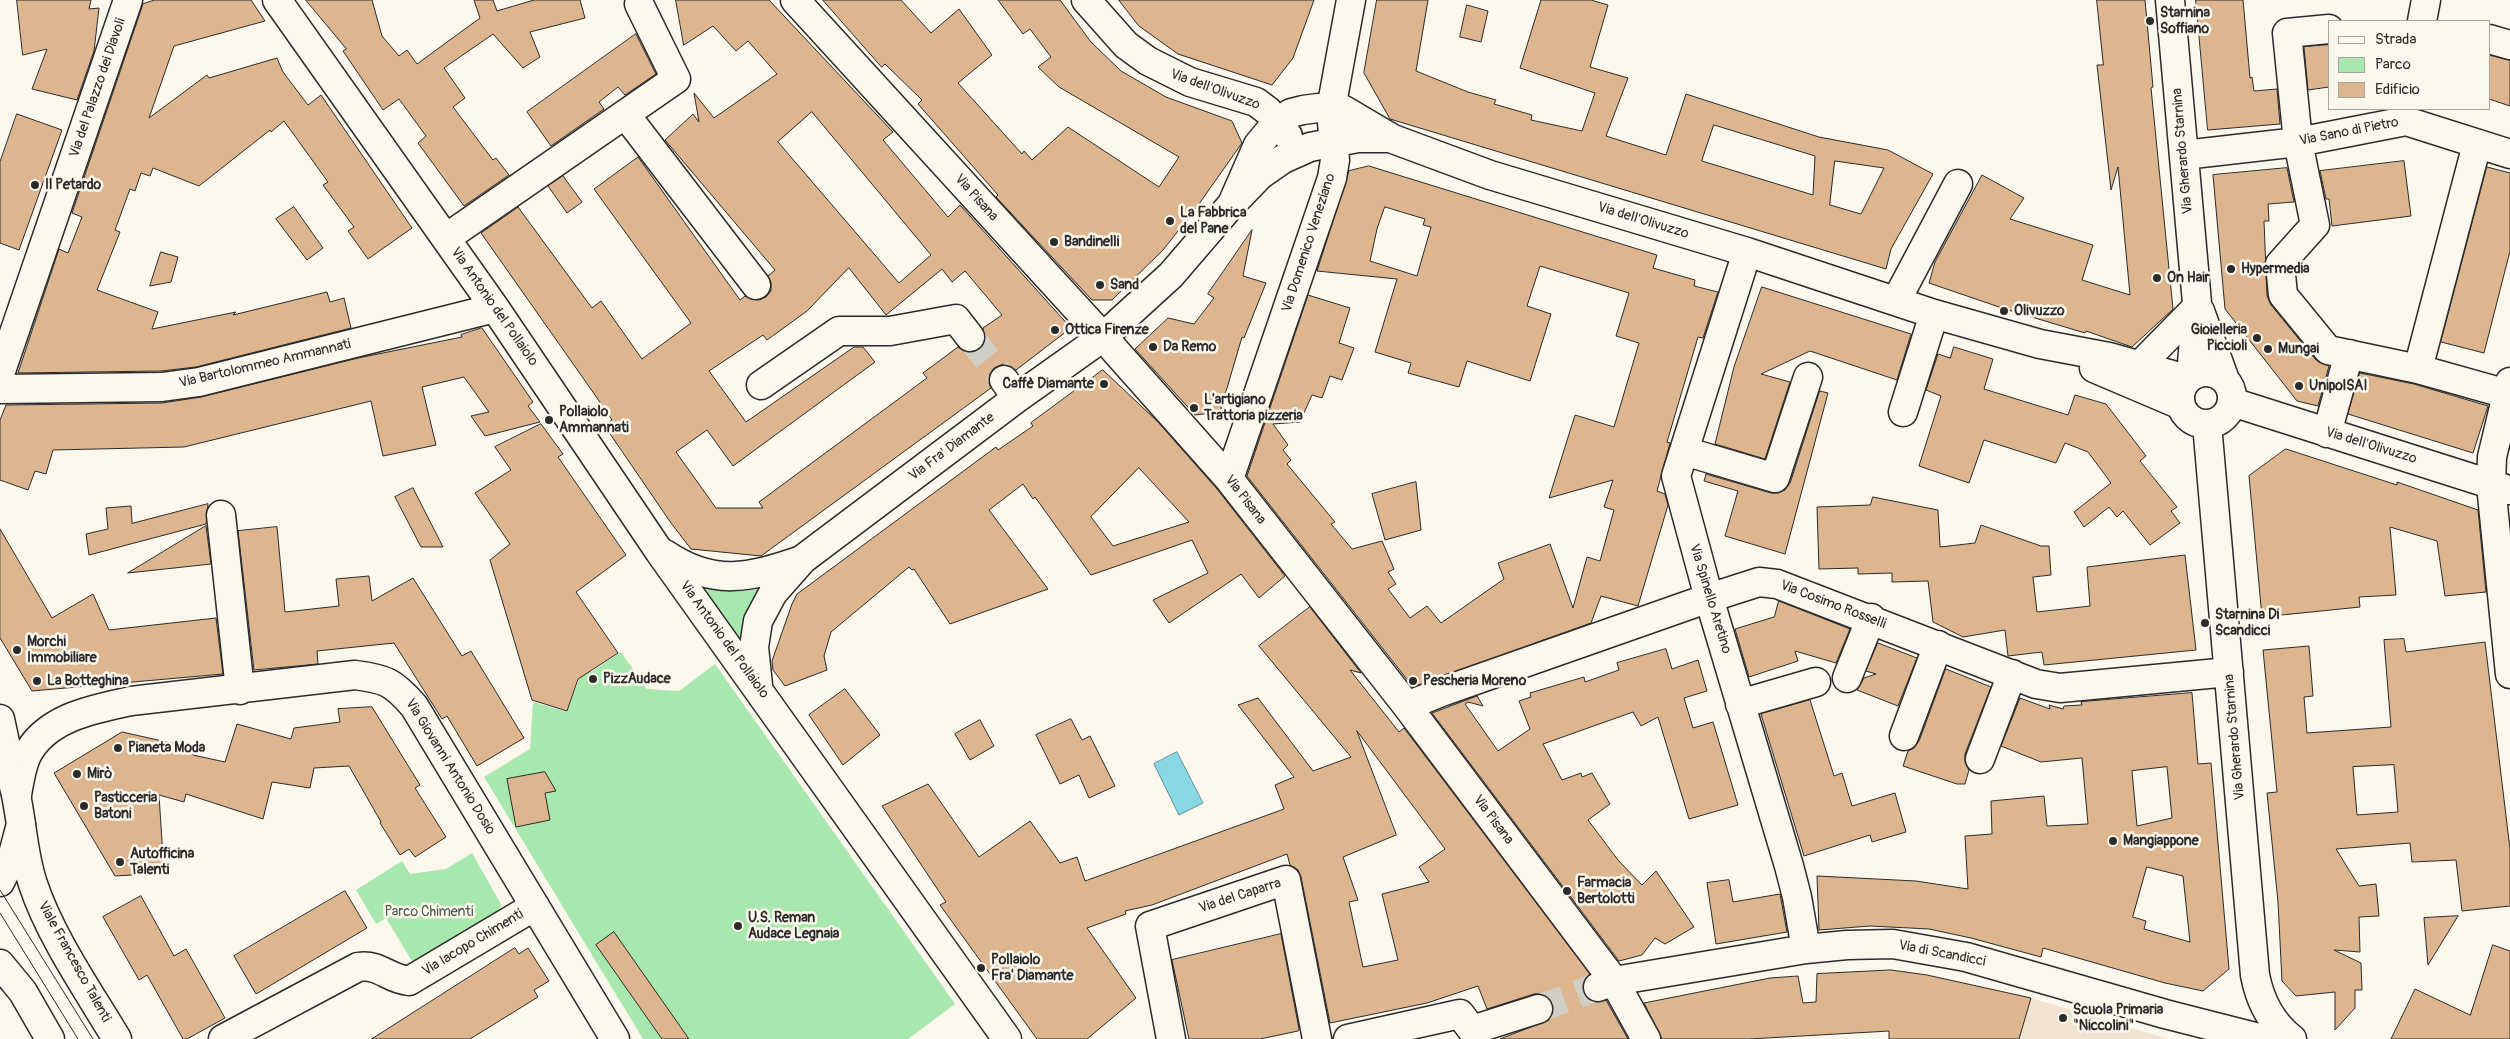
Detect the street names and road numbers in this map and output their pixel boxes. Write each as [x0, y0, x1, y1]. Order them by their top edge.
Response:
street label: Via del Palazzo dei Diavoli [66, 16, 130, 160]
street label: Via dell'Olivuzzo [1168, 66, 1262, 114]
street label: Via Gherardo Starnina [2169, 87, 2197, 215]
street label: Via Sano di Pietro [2298, 114, 2400, 150]
street label: Via Pisana [951, 171, 1001, 225]
street label: Via Domenico Veneziano [1279, 172, 1339, 314]
street label: Via dell'Olivuzzo [1595, 199, 1691, 243]
street label: Via Antonio del Pollaiolo [447, 244, 541, 370]
street label: Via Bartolommeo Ammannati [178, 336, 352, 392]
street label: Via Fra' Diamante [906, 409, 998, 485]
street label: Via dell'Olivuzzo [2323, 424, 2419, 468]
street label: Via Pisana [1221, 472, 1269, 528]
street label: Via Spinello Aretino [1685, 542, 1735, 656]
street label: Via Cosimo Rosselli [1778, 577, 1888, 633]
street label: Via Antonio del Pollaiolo [676, 578, 772, 702]
street label: Via Gherardo Starnina [2221, 673, 2249, 801]
street label: Via Giovanni Antonio Dosio [401, 696, 499, 838]
street label: Via Pisana [1469, 792, 1517, 848]
street label: Via del Caparra [1197, 875, 1283, 917]
street label: Viale Francesco Talenti [34, 899, 114, 1025]
street label: Via Iacopo Chimenti [419, 906, 527, 980]
street label: Via di Scandicci [1897, 937, 1987, 971]

